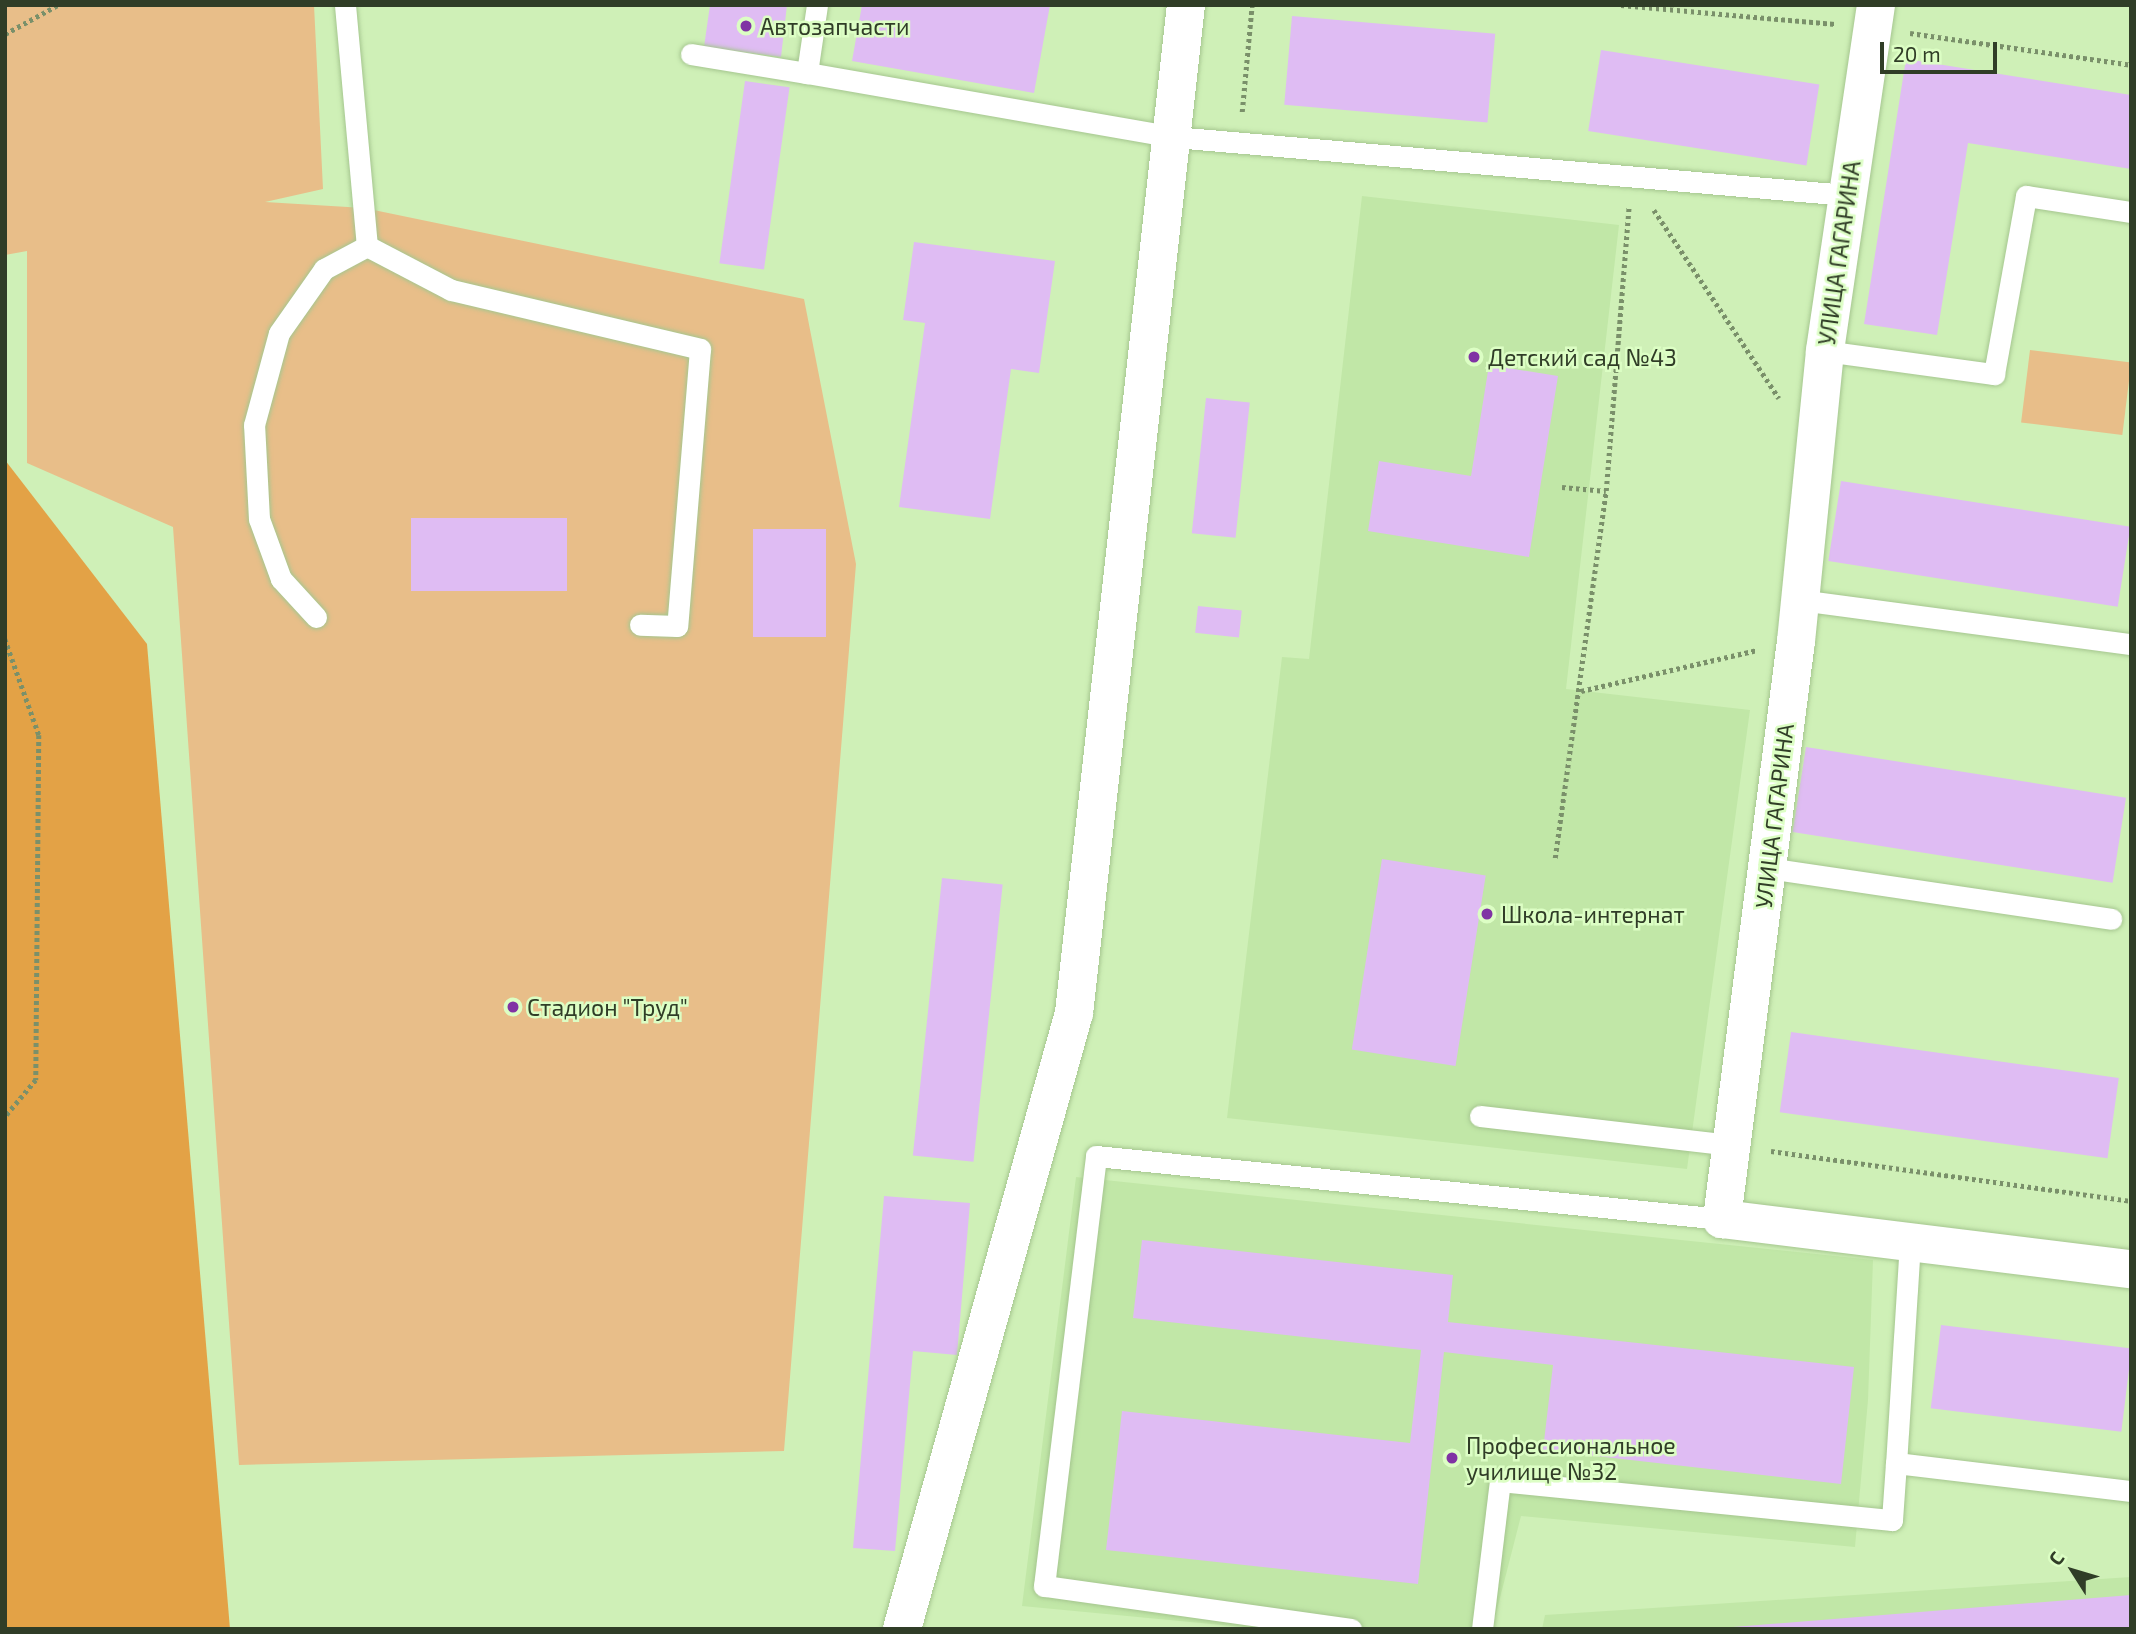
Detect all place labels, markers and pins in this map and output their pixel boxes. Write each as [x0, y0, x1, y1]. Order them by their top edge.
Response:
place label: Автозапчасти [760, 12, 909, 40]
marker: Автозапчасти [738, 18, 754, 34]
place label: Детский сад №43 [1488, 343, 1677, 371]
marker: Детский сад №43 [1466, 349, 1482, 365]
place label: Школа-интернат [1501, 900, 1685, 928]
marker: Школа-интернат [1479, 906, 1495, 922]
place label: Стадион "Труд" [527, 993, 688, 1021]
marker: Стадион "Труд" [505, 999, 521, 1015]
place label: Профессиональное училище №32 [1466, 1431, 1676, 1485]
marker: Профессиональное училище №32 [1444, 1450, 1460, 1466]

